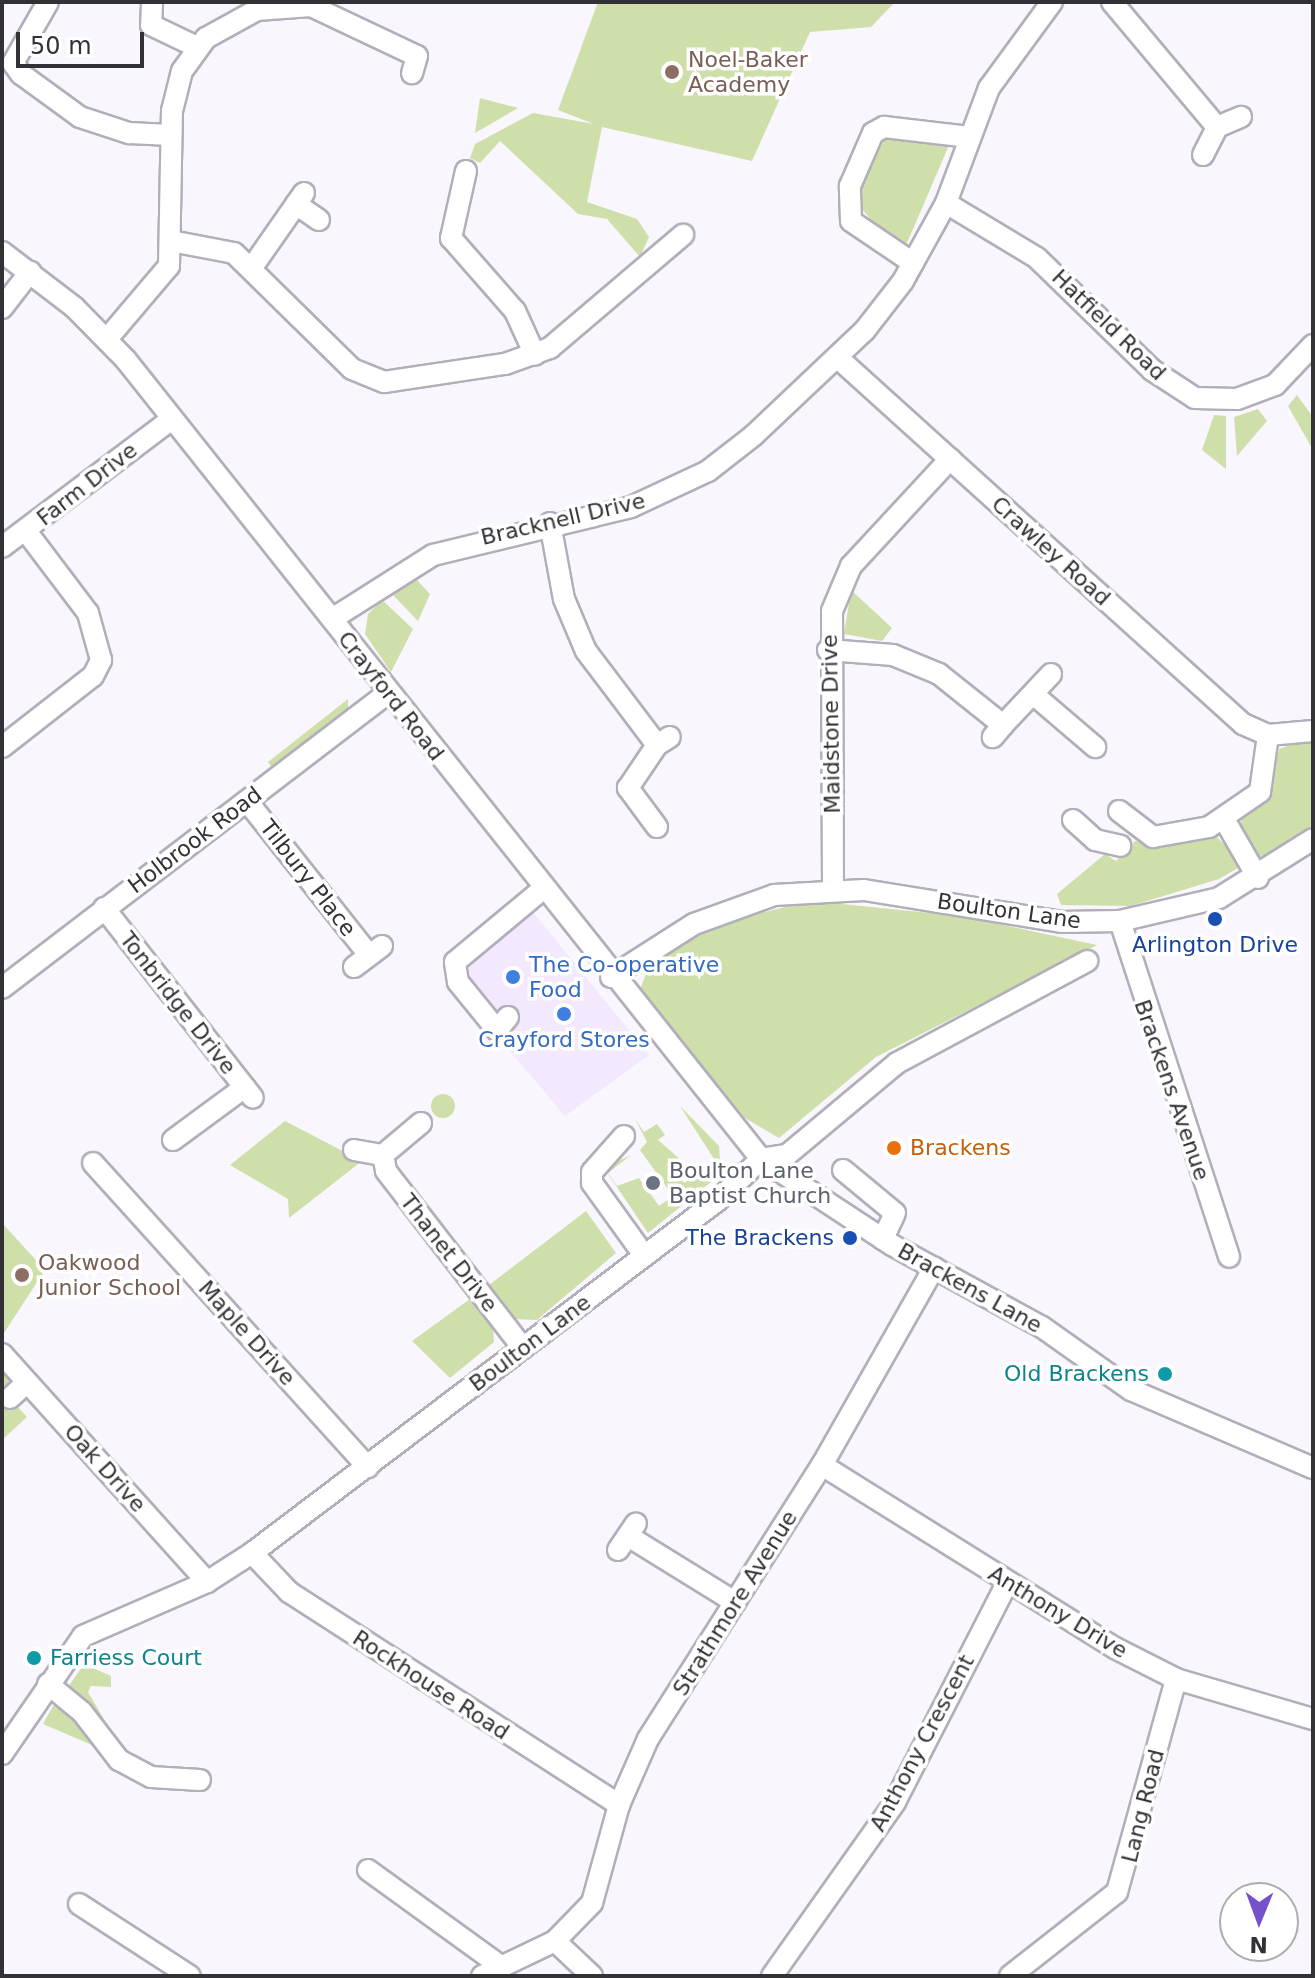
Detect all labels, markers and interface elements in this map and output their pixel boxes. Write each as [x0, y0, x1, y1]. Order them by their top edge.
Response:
scale bar [20, 16, 148, 66]
text: 50 m [30, 32, 92, 60]
place label: Noel-Baker Academy [688, 46, 808, 98]
marker: Noel-Baker Academy [663, 63, 681, 81]
street label: Hatfield Road [1046, 264, 1172, 386]
street label: Farm Drive [32, 437, 142, 531]
street label: Bracknell Drive [478, 487, 648, 551]
street label: Crawley Road [986, 491, 1116, 611]
street label: Crayford Road [332, 626, 450, 766]
street label: Maidstone Drive [816, 634, 846, 814]
street label: Holbrook Road [123, 781, 267, 899]
street label: Tilbury Place [254, 815, 362, 941]
street label: Boulton Lane [935, 888, 1083, 934]
marker: Arlington Drive [1206, 910, 1224, 928]
street label: Tonbridge Drive [114, 927, 242, 1079]
place label: Arlington Drive [1132, 932, 1298, 958]
place label: The Co-operative Food [529, 951, 719, 1002]
marker: The Co-operative Food [504, 968, 522, 986]
street label: Brackens Avenue [1129, 996, 1215, 1184]
marker: Crayford Stores [555, 1005, 573, 1023]
place label: Crayford Stores [478, 1027, 650, 1053]
place label: Brackens [910, 1135, 1011, 1161]
marker: Brackens [885, 1139, 903, 1157]
place label: Boulton Lane Baptist Church [669, 1157, 831, 1208]
marker: Boulton Lane Baptist Church [644, 1174, 662, 1192]
street label: Thanet Drive [395, 1189, 503, 1317]
place label: The Brackens [685, 1225, 834, 1251]
marker: The Brackens [841, 1229, 859, 1247]
street label: Brackens Lane [893, 1237, 1047, 1339]
place label: Oakwood Junior School [38, 1249, 181, 1300]
marker: Oakwood Junior School [13, 1266, 31, 1284]
street label: Maple Drive [193, 1275, 301, 1391]
street label: Boulton Lane [464, 1289, 596, 1397]
place label: Old Brackens [1004, 1361, 1149, 1387]
marker: Old Brackens [1156, 1365, 1174, 1383]
street label: Oak Drive [59, 1419, 151, 1517]
street label: Strathmore Avenue [667, 1506, 803, 1700]
street label: Anthony Drive [984, 1560, 1132, 1664]
street label: Rockhouse Road [348, 1625, 514, 1745]
place label: Farriess Court [50, 1645, 202, 1671]
marker: Farriess Court [25, 1649, 43, 1667]
street label: Anthony Crescent [864, 1650, 980, 1836]
street label: Lang Road [1116, 1747, 1170, 1865]
north arrow [1219, 1882, 1299, 1962]
text: N [1249, 1932, 1268, 1957]

